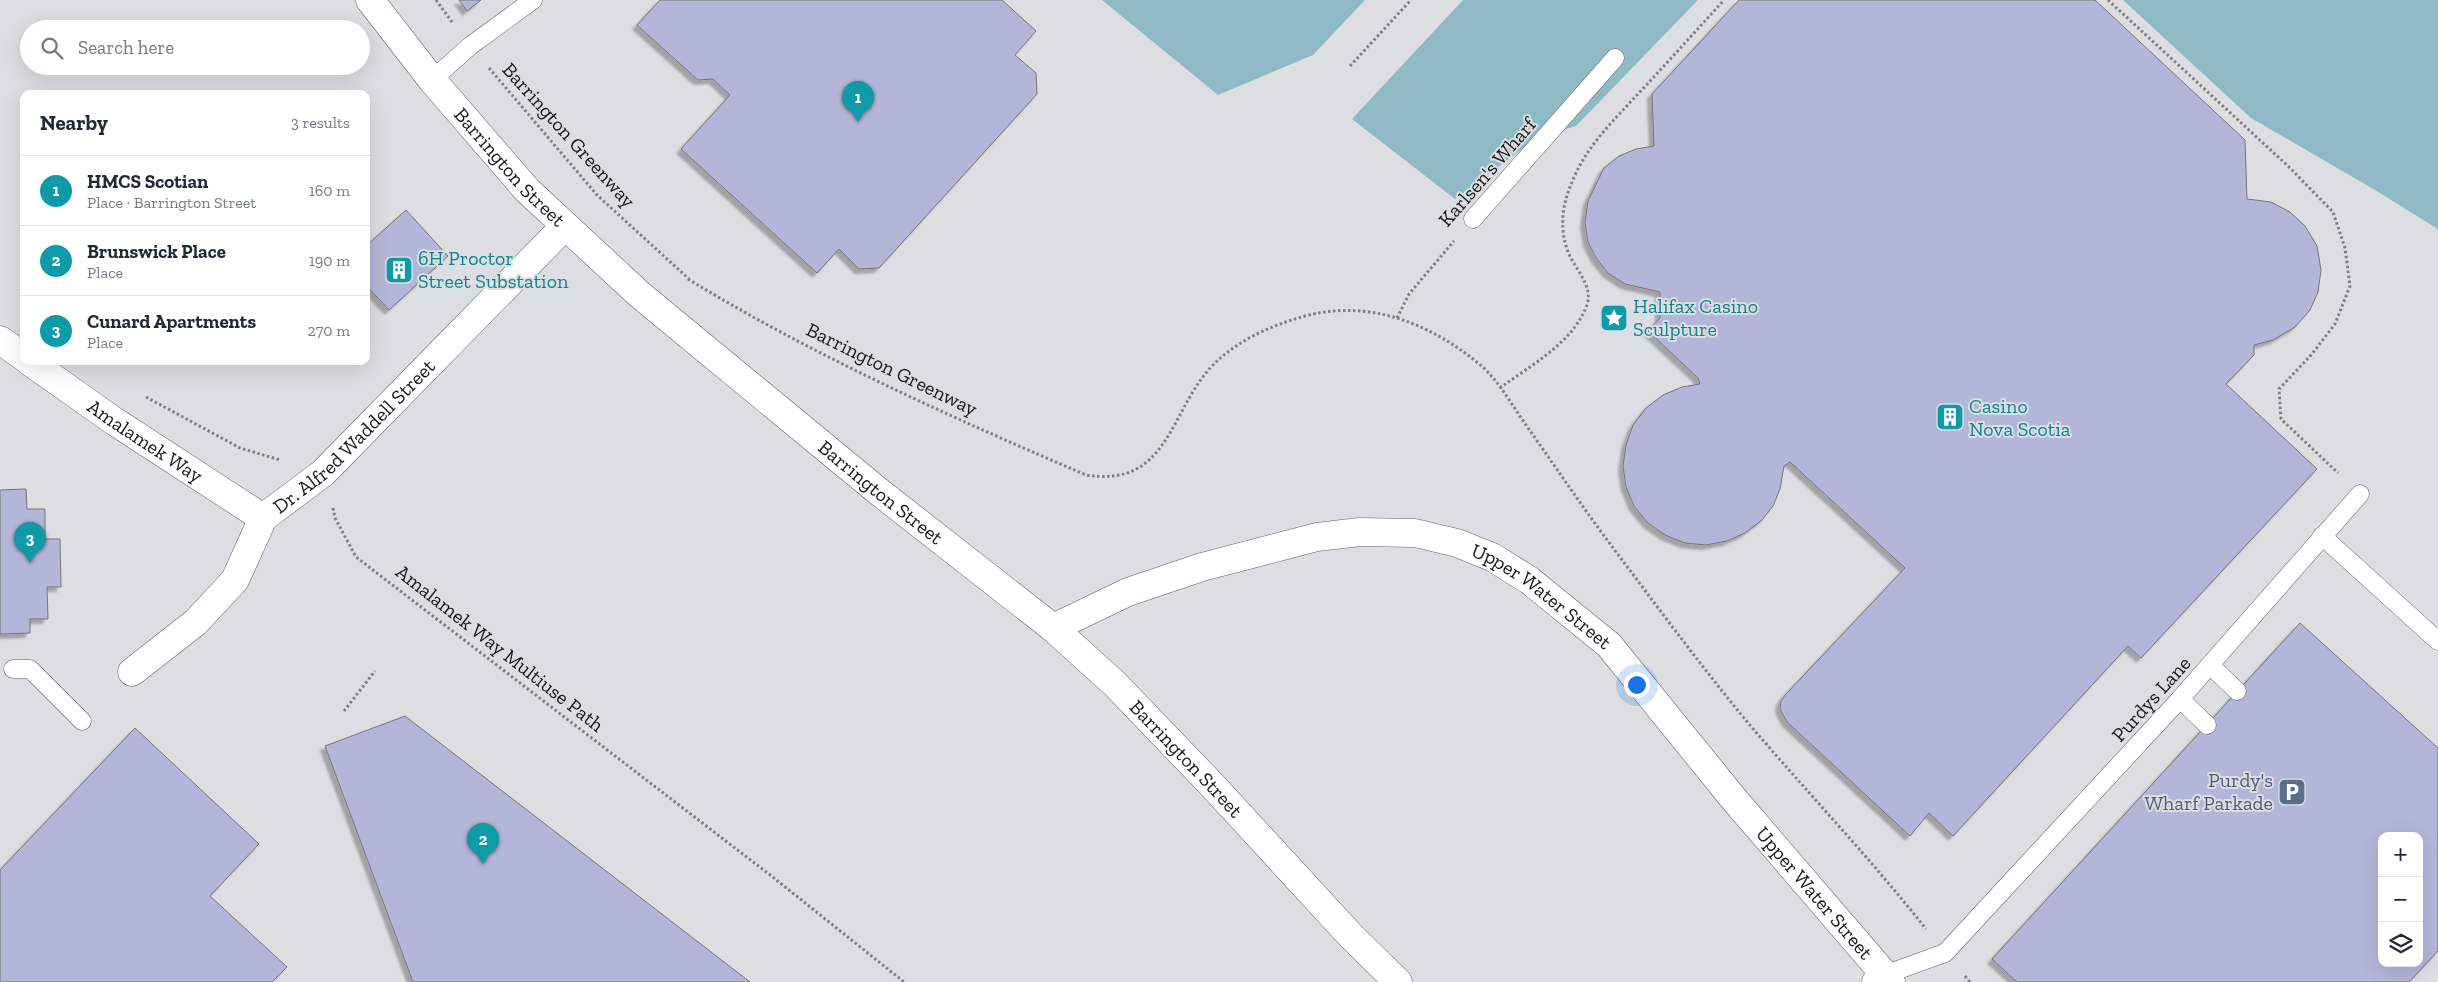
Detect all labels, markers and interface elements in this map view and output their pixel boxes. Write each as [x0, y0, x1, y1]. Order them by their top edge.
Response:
search box [20, 20, 370, 75]
icon: search [38, 34, 66, 62]
text: Search here [78, 36, 174, 59]
street label: Barrington Greenway [497, 57, 641, 213]
pin: 1 [842, 81, 874, 122]
street label: Barrington Street [449, 103, 571, 232]
text: Nearby [40, 110, 108, 135]
street label: Karlsen's Wharf [1433, 112, 1542, 231]
text: 3 results [291, 113, 350, 132]
text: HMCS Scotian [87, 170, 208, 193]
text: 1 [53, 181, 59, 200]
text: 160 m [309, 181, 350, 200]
text: Place · Barrington Street [87, 193, 256, 212]
text: Brunswick Place [87, 240, 226, 263]
place label: 6H Proctor Street Substation [418, 246, 569, 293]
text: 2 [52, 251, 60, 270]
text: 190 m [309, 251, 350, 270]
building icon: 6H Proctor Street Substation [384, 255, 414, 285]
text: Place [87, 263, 123, 282]
place label: Halifax Casino Sculpture [1633, 294, 1758, 341]
place icon: Halifax Casino Sculpture [1599, 303, 1629, 333]
text: Cunard Apartments [87, 310, 256, 333]
street label: Barrington Greenway [803, 317, 982, 421]
text: 3 [52, 321, 60, 340]
text: 270 m [308, 321, 350, 340]
text: Place [87, 333, 123, 352]
street label: Dr. Alfred Waddell Street [268, 354, 440, 518]
street label: Amalamek Way [83, 394, 208, 488]
place label: Casino Nova Scotia [1969, 394, 2071, 441]
building icon: Casino Nova Scotia [1935, 402, 1965, 432]
street label: Barrington Street [814, 435, 948, 550]
pin: 3 [14, 522, 46, 563]
street label: Upper Water Street [1468, 538, 1617, 654]
street label: Amalamek Way Multiuse Path [391, 559, 609, 737]
street label: Purdys Lane [2106, 651, 2196, 747]
your location [1624, 672, 1650, 698]
street label: Barrington Street [1125, 695, 1248, 823]
place label: Purdy's Wharf Parkade [2144, 768, 2273, 815]
parking icon: Purdy's Wharf Parkade [2277, 777, 2307, 807]
street label: Upper Water Street [1751, 822, 1878, 965]
pin: 2 [467, 823, 499, 864]
map controls [2378, 832, 2423, 967]
button: + [2378, 832, 2423, 877]
button: − [2378, 877, 2423, 922]
button: layers [2378, 922, 2423, 967]

